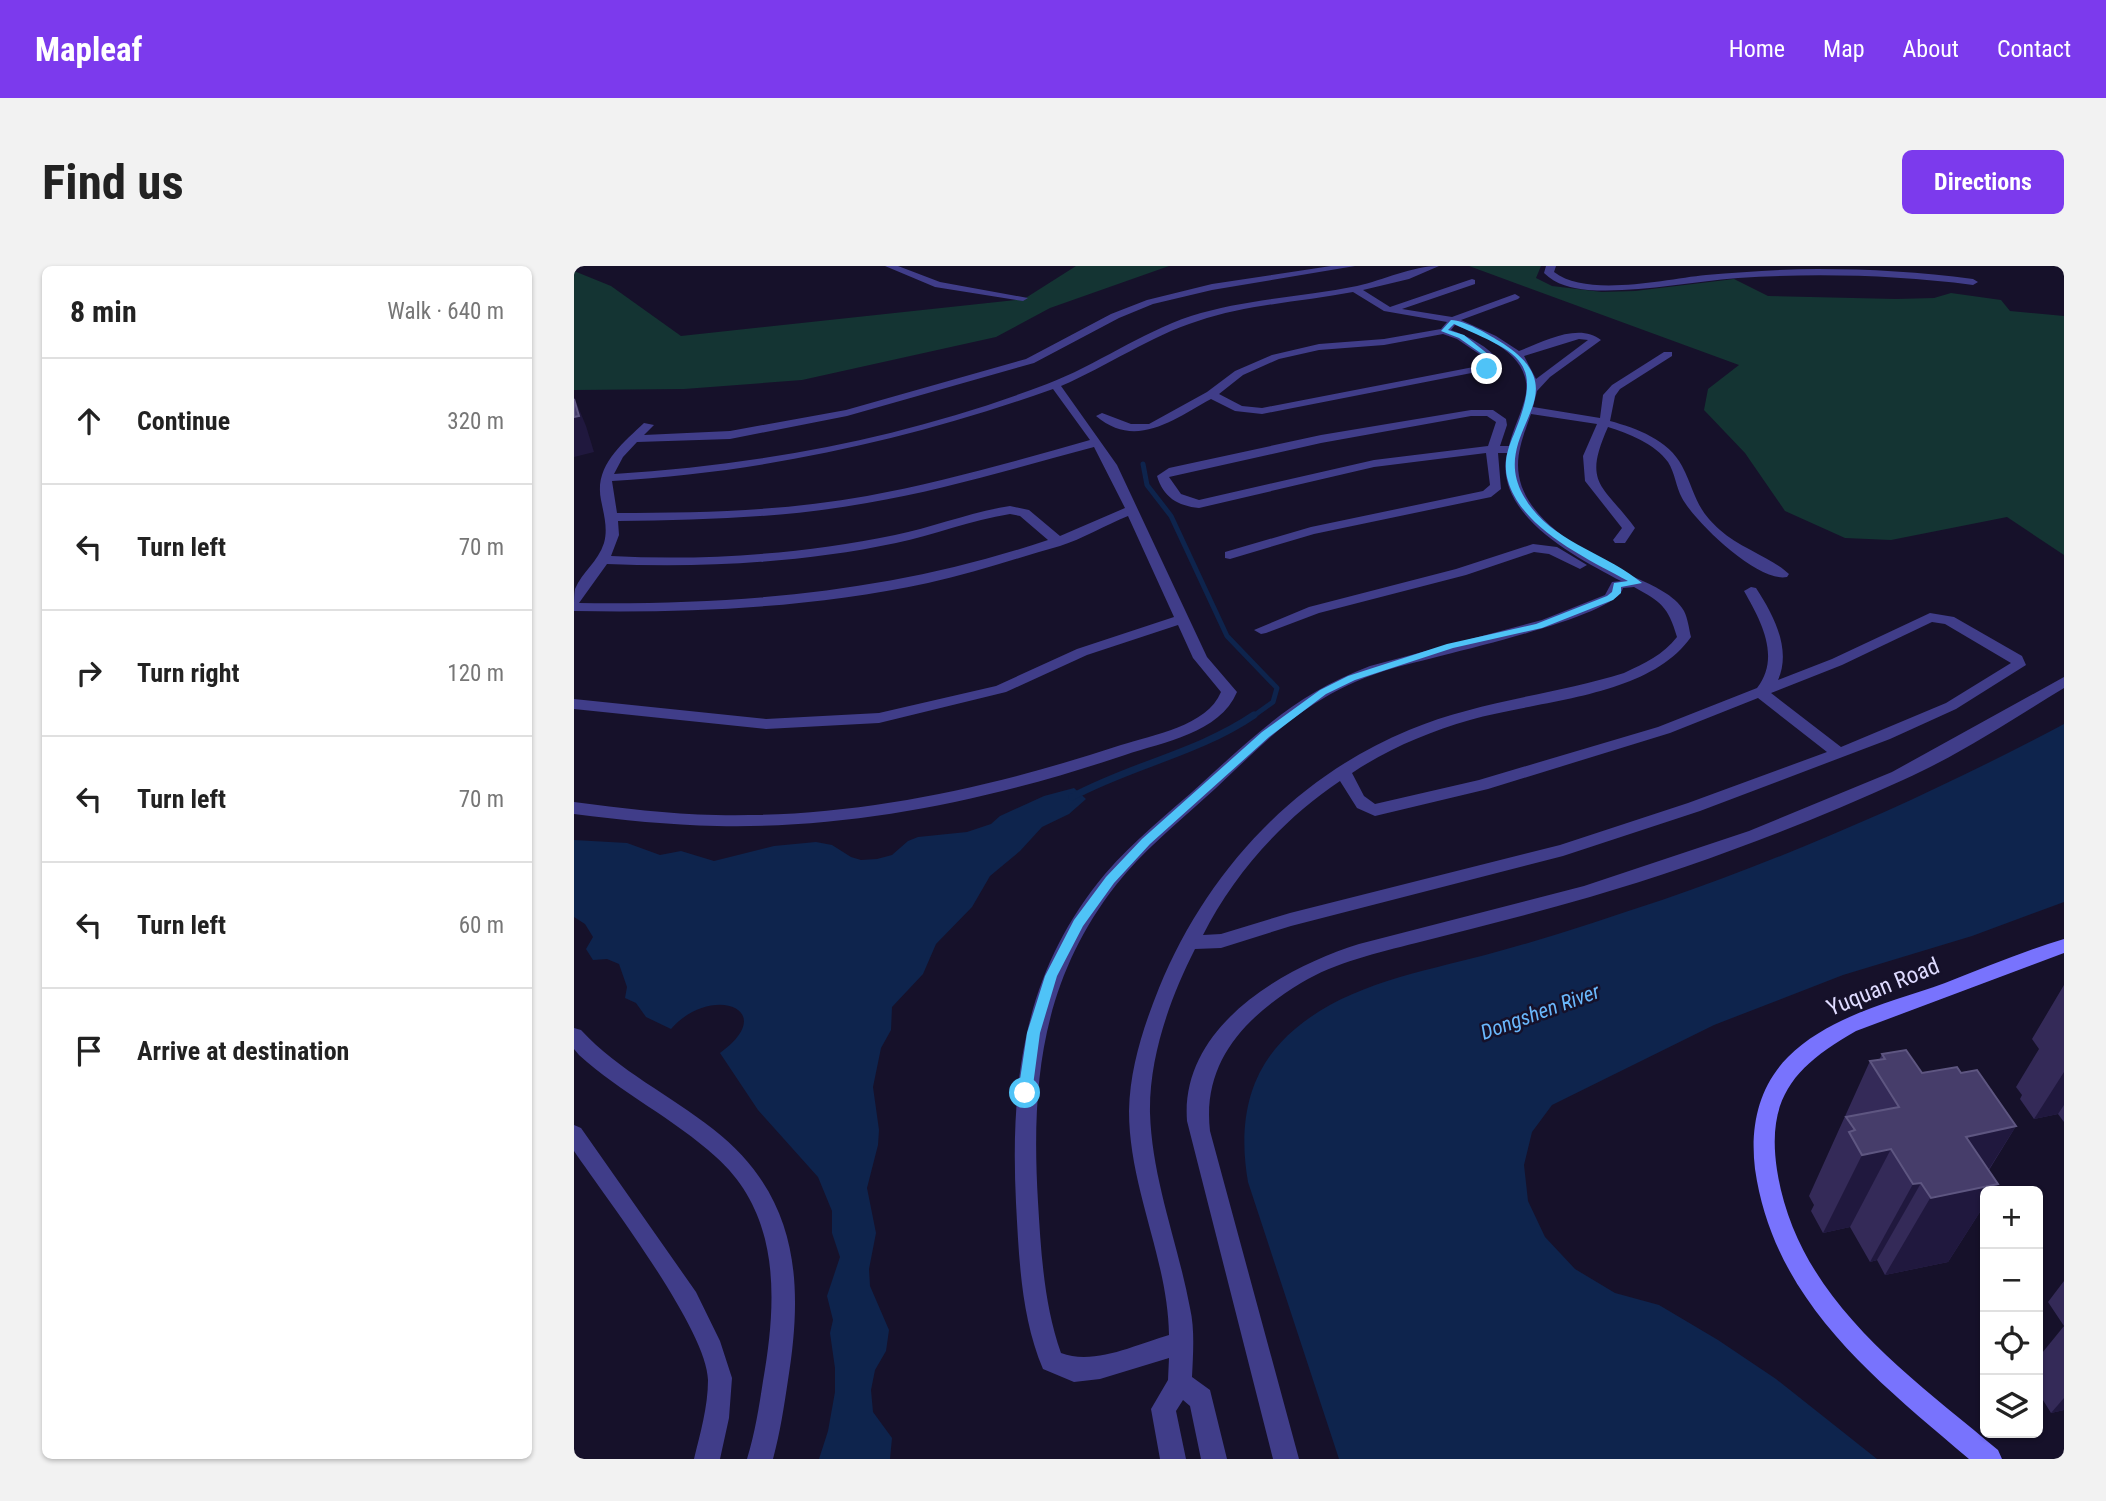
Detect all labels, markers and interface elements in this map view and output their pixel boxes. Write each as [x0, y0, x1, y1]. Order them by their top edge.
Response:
text: Mapleaf [35, 30, 142, 69]
text: Home [1729, 35, 1785, 63]
text: Map [1823, 35, 1865, 63]
text: About [1903, 35, 1959, 63]
text: Contact [1997, 35, 2071, 63]
button: Directions [1902, 150, 2064, 214]
text: Find us [42, 154, 184, 211]
text: 8 min [70, 294, 137, 329]
text: Walk · 640 m [387, 298, 504, 325]
route end [1471, 353, 1502, 384]
icon: ahead [70, 402, 108, 440]
text: Continue [137, 406, 230, 436]
text: 320 m [447, 408, 504, 435]
icon: left [70, 528, 108, 566]
text: Turn left [137, 532, 226, 562]
text: 70 m [459, 534, 504, 561]
icon: right [70, 654, 108, 692]
text: Turn right [137, 658, 239, 688]
text: 120 m [447, 660, 504, 687]
icon: left [70, 780, 108, 818]
text: Turn left [137, 784, 226, 814]
text: 70 m [459, 786, 504, 813]
icon: left [70, 906, 108, 944]
text: Turn left [137, 910, 226, 940]
text: 60 m [459, 912, 504, 939]
street label: Yuquan Road [1823, 952, 1943, 1022]
water label: Dongshen River [1477, 979, 1604, 1045]
icon: arrive [70, 1032, 108, 1070]
text: Arrive at destination [137, 1036, 349, 1066]
route start [1009, 1077, 1040, 1108]
map controls [1980, 1186, 2043, 1438]
button: + [1980, 1186, 2043, 1249]
button: − [1980, 1249, 2043, 1312]
button: locate [1980, 1312, 2043, 1375]
button: layers [1980, 1375, 2043, 1438]

